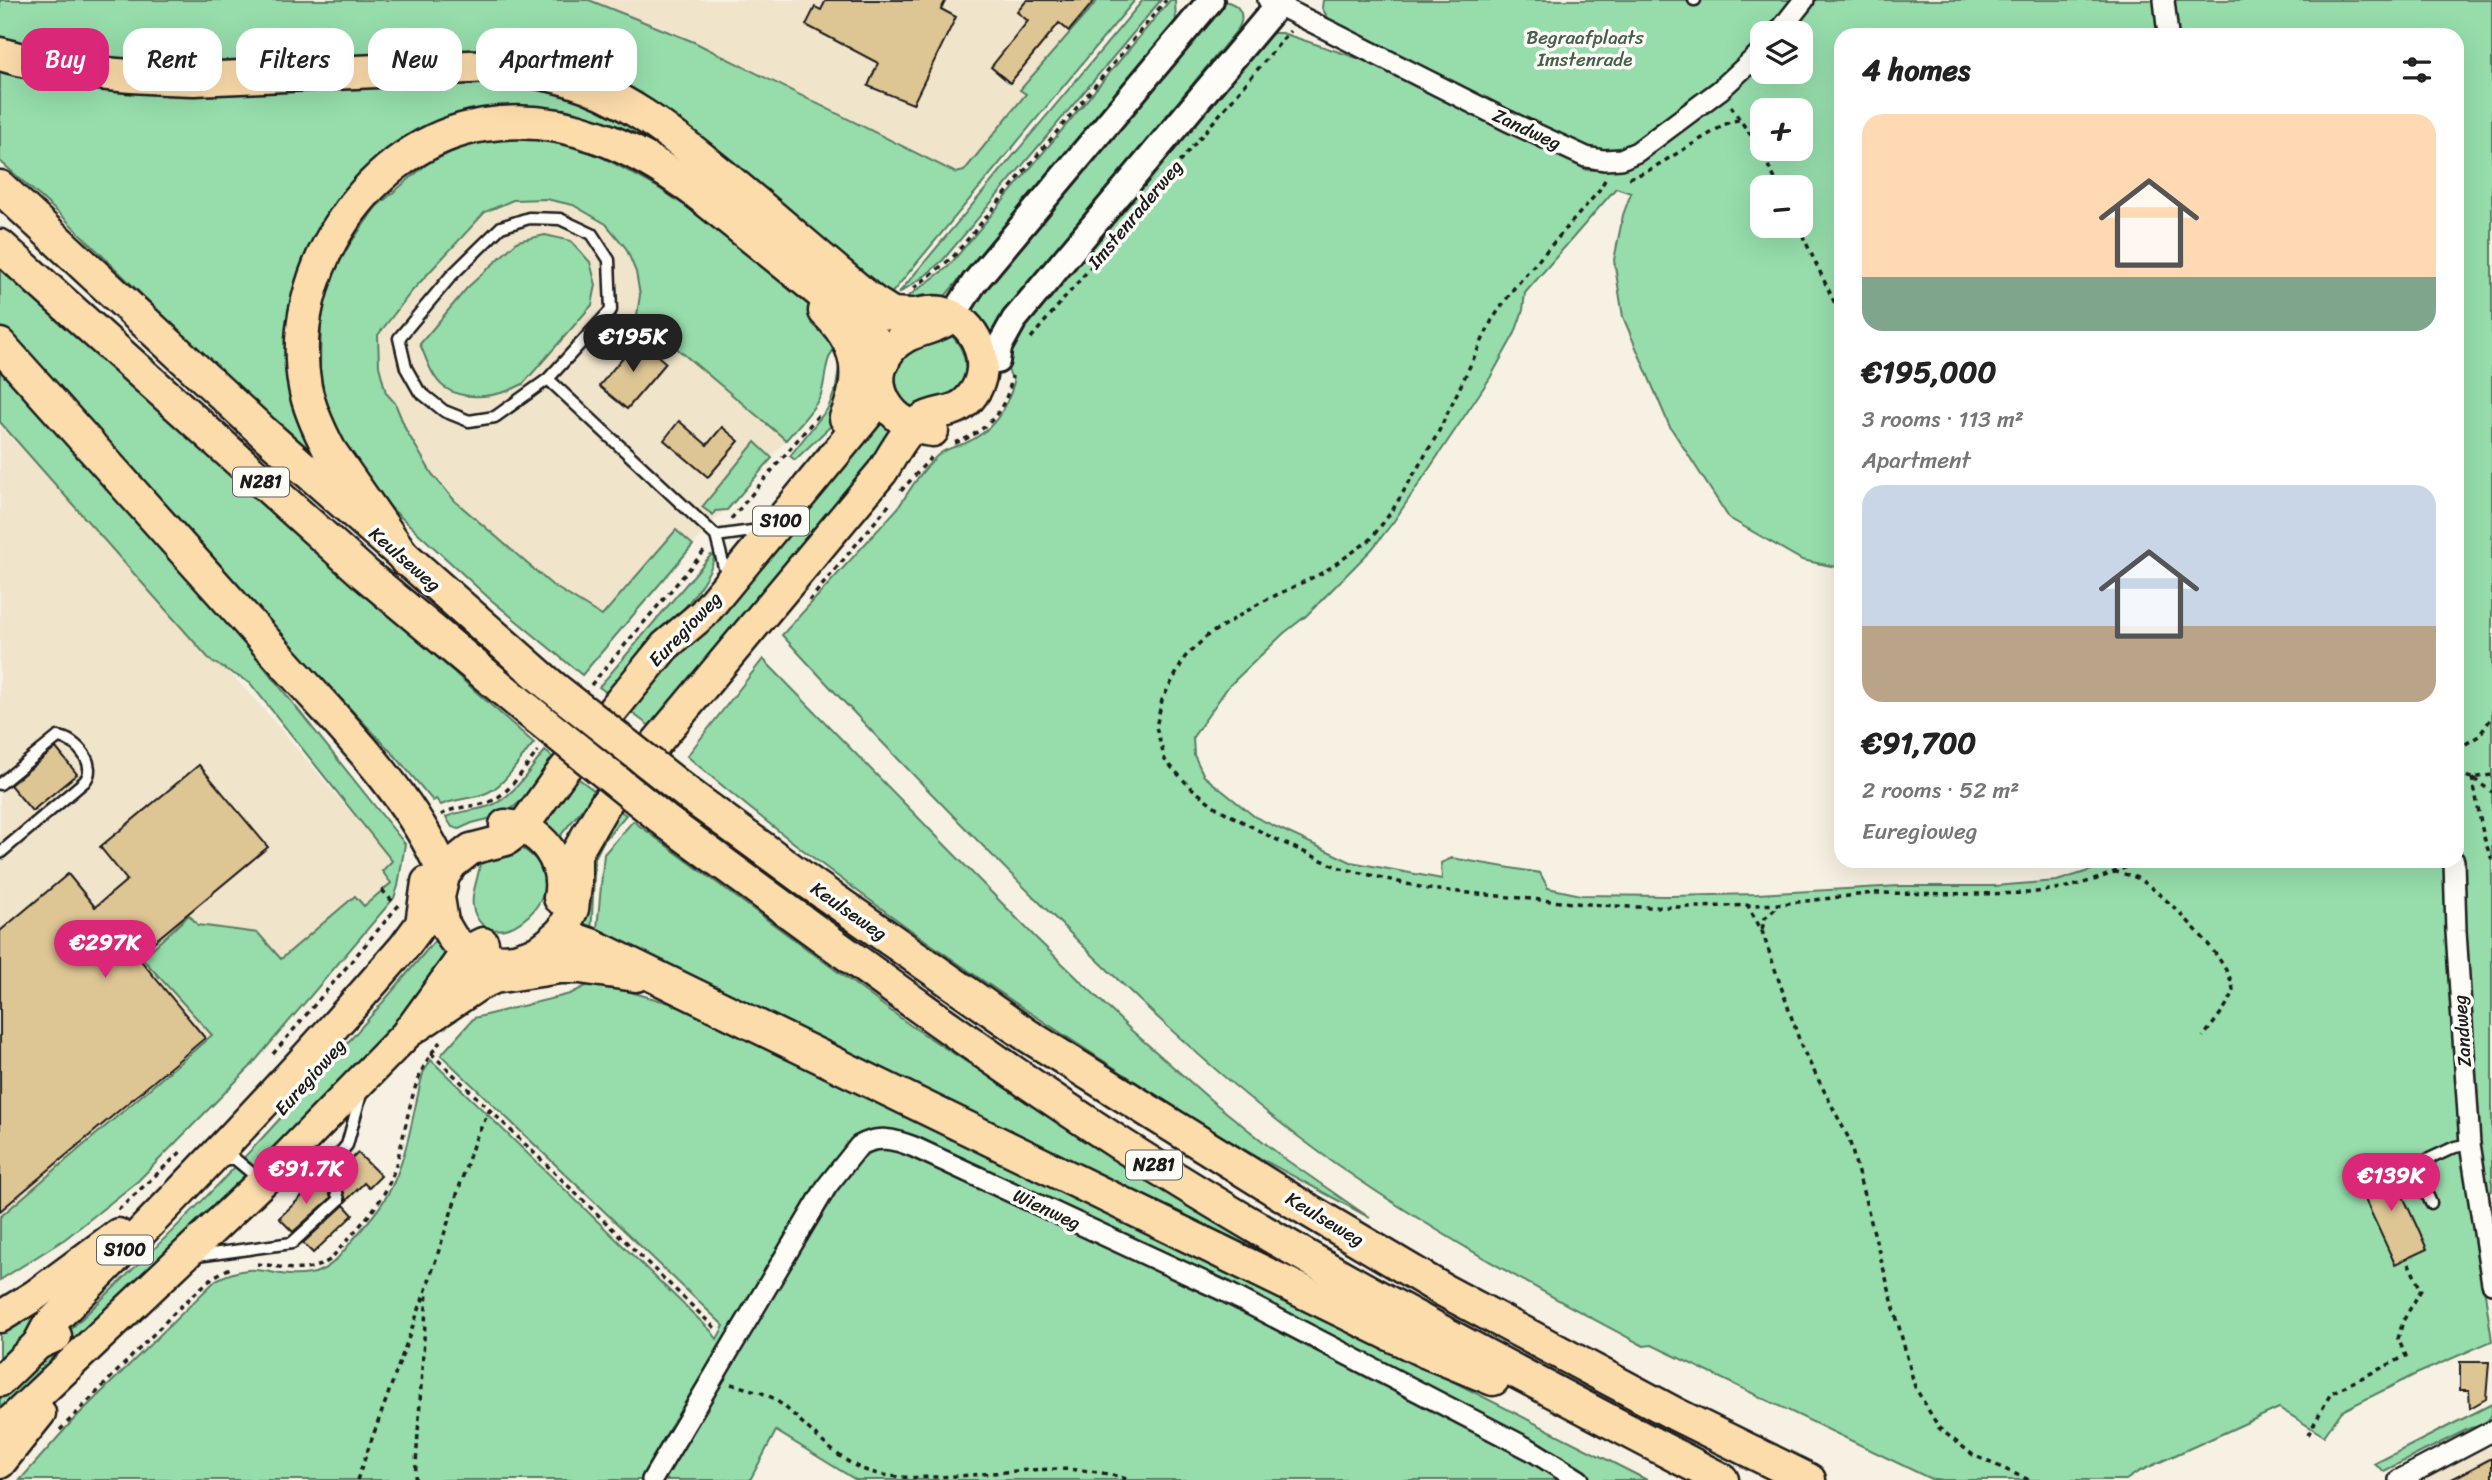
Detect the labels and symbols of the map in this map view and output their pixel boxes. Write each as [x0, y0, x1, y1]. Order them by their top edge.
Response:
park label: Begraafplaats Imstenrade [1526, 21, 1644, 76]
street label: Zandweg [1487, 99, 1567, 159]
street label: Imstenraderweg [1078, 152, 1191, 277]
pin: €195K [584, 314, 682, 374]
road number: N281 [233, 468, 289, 496]
road number: S100 [753, 506, 809, 536]
street label: Keulseweg [361, 518, 449, 600]
street label: Euregioweg [640, 583, 730, 675]
street label: Keulseweg [804, 872, 895, 950]
pin: €297K [56, 920, 154, 980]
street label: Zandweg [2443, 993, 2481, 1068]
street label: Euregioweg [266, 1030, 354, 1123]
pin: €91.7K [249, 1146, 363, 1206]
road number: N281 [1126, 1150, 1182, 1180]
pin: €139K [2342, 1154, 2440, 1213]
street label: Wienweg [1007, 1179, 1087, 1239]
street label: Keulseweg [1279, 1182, 1371, 1256]
road number: S100 [97, 1236, 153, 1265]

